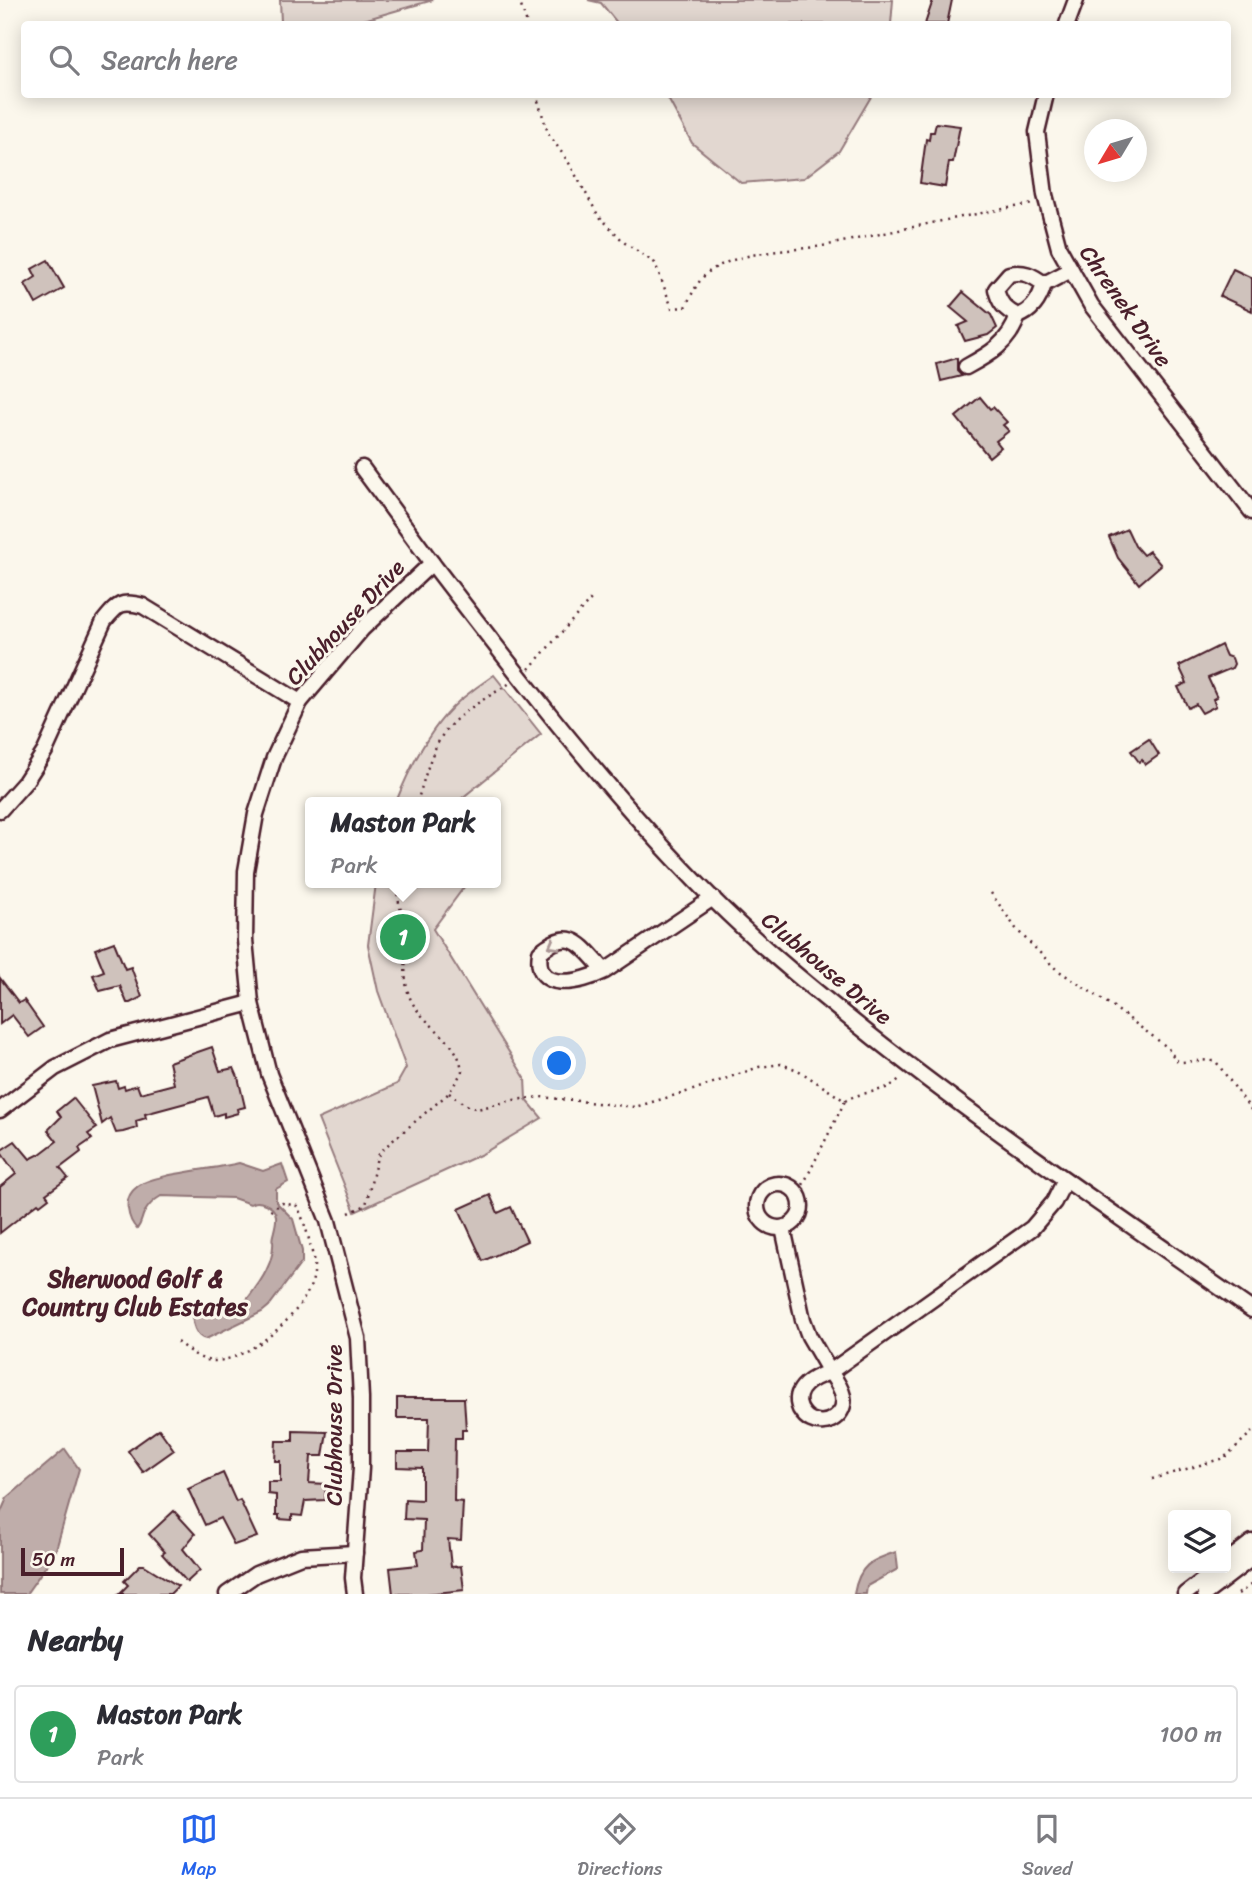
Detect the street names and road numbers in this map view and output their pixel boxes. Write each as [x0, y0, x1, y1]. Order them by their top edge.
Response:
street label: Chrenek Drive [1068, 236, 1183, 376]
street label: Clubhouse Drive [275, 549, 415, 695]
street label: Clubhouse Drive [752, 901, 902, 1036]
street label: Clubhouse Drive [314, 1344, 355, 1506]

